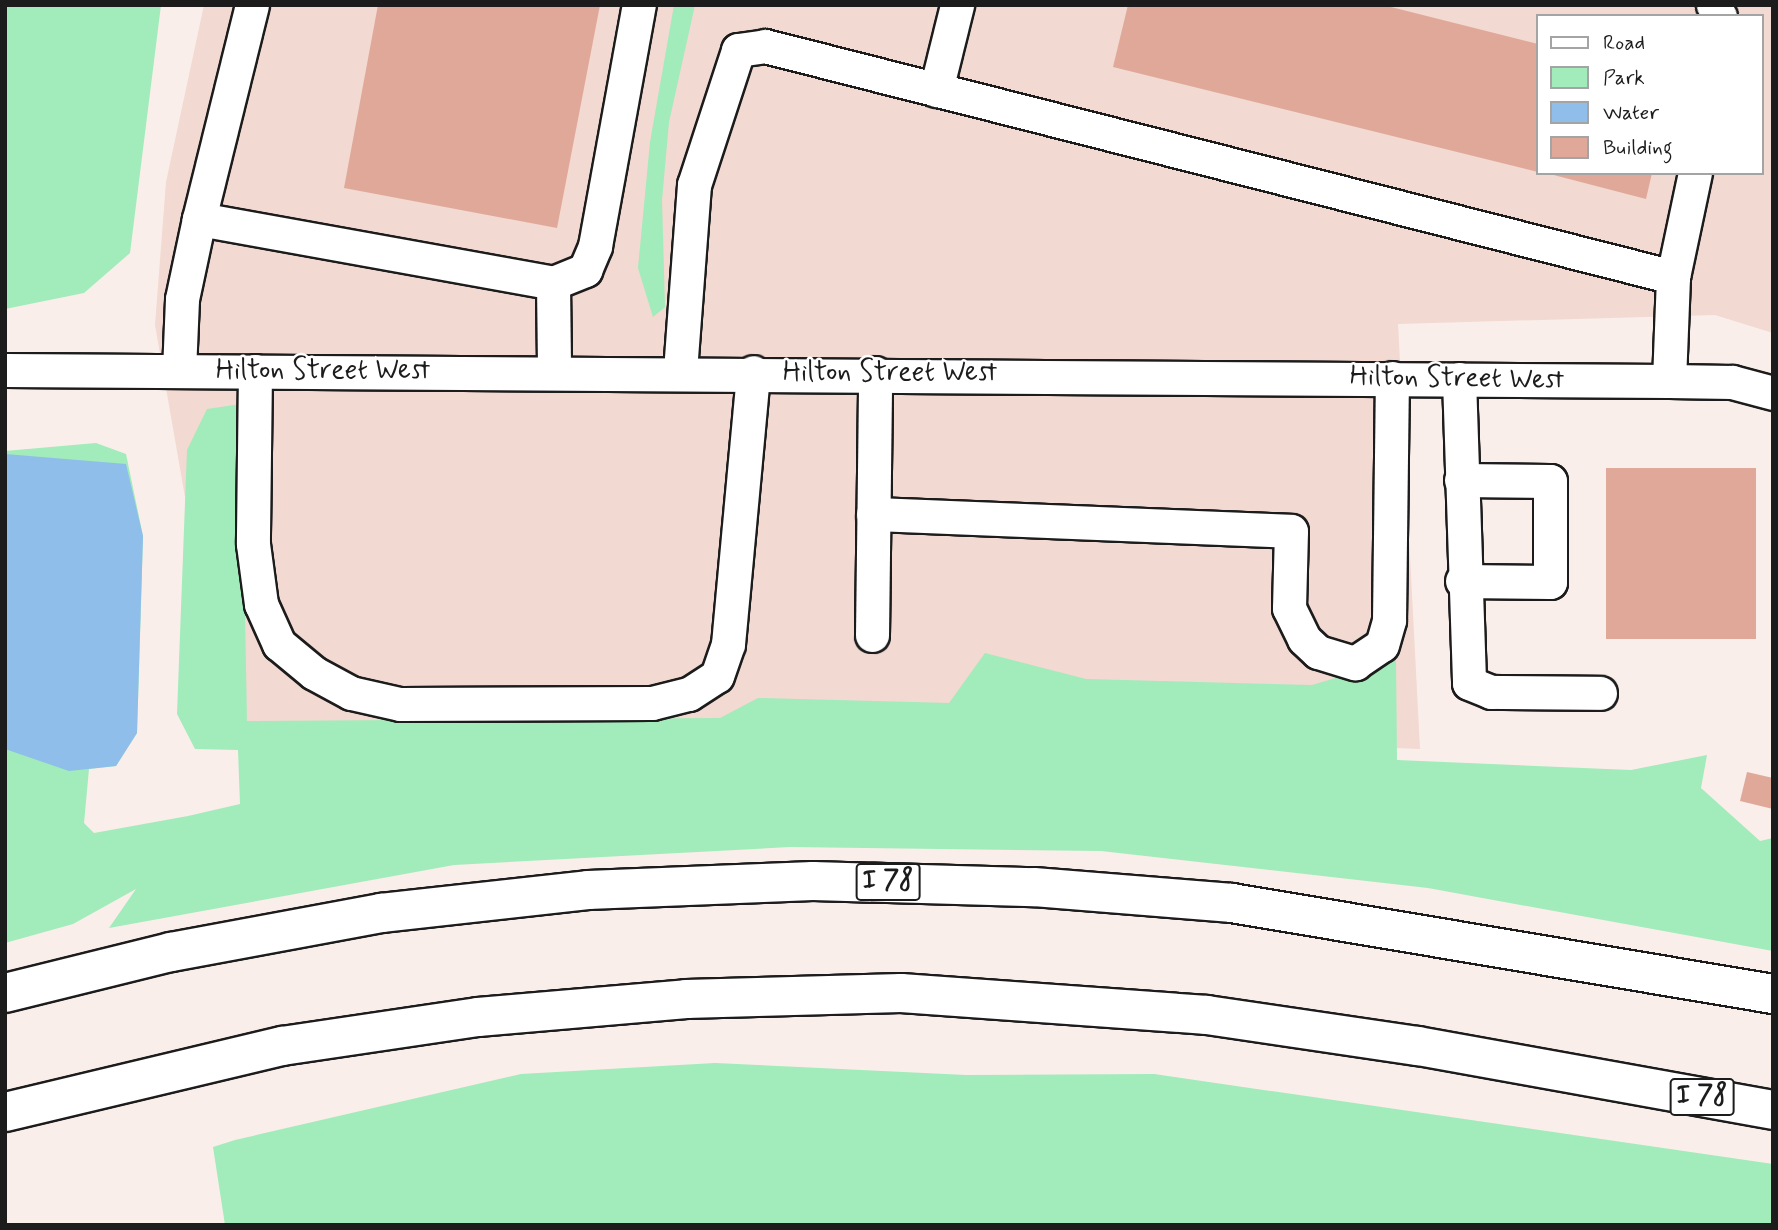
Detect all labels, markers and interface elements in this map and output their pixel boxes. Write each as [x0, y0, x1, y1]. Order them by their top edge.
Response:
legend [1536, 14, 1764, 175]
text: Road [1603, 29, 1645, 57]
text: Park [1603, 64, 1645, 92]
text: Water [1603, 99, 1659, 127]
text: Building [1603, 134, 1673, 162]
street label: Hilton Street West [212, 354, 434, 388]
street label: Hilton Street West [779, 356, 1001, 390]
street label: Hilton Street West [1346, 360, 1568, 398]
road number: I 78 [855, 860, 921, 904]
road number: I 78 [1669, 1074, 1735, 1120]

